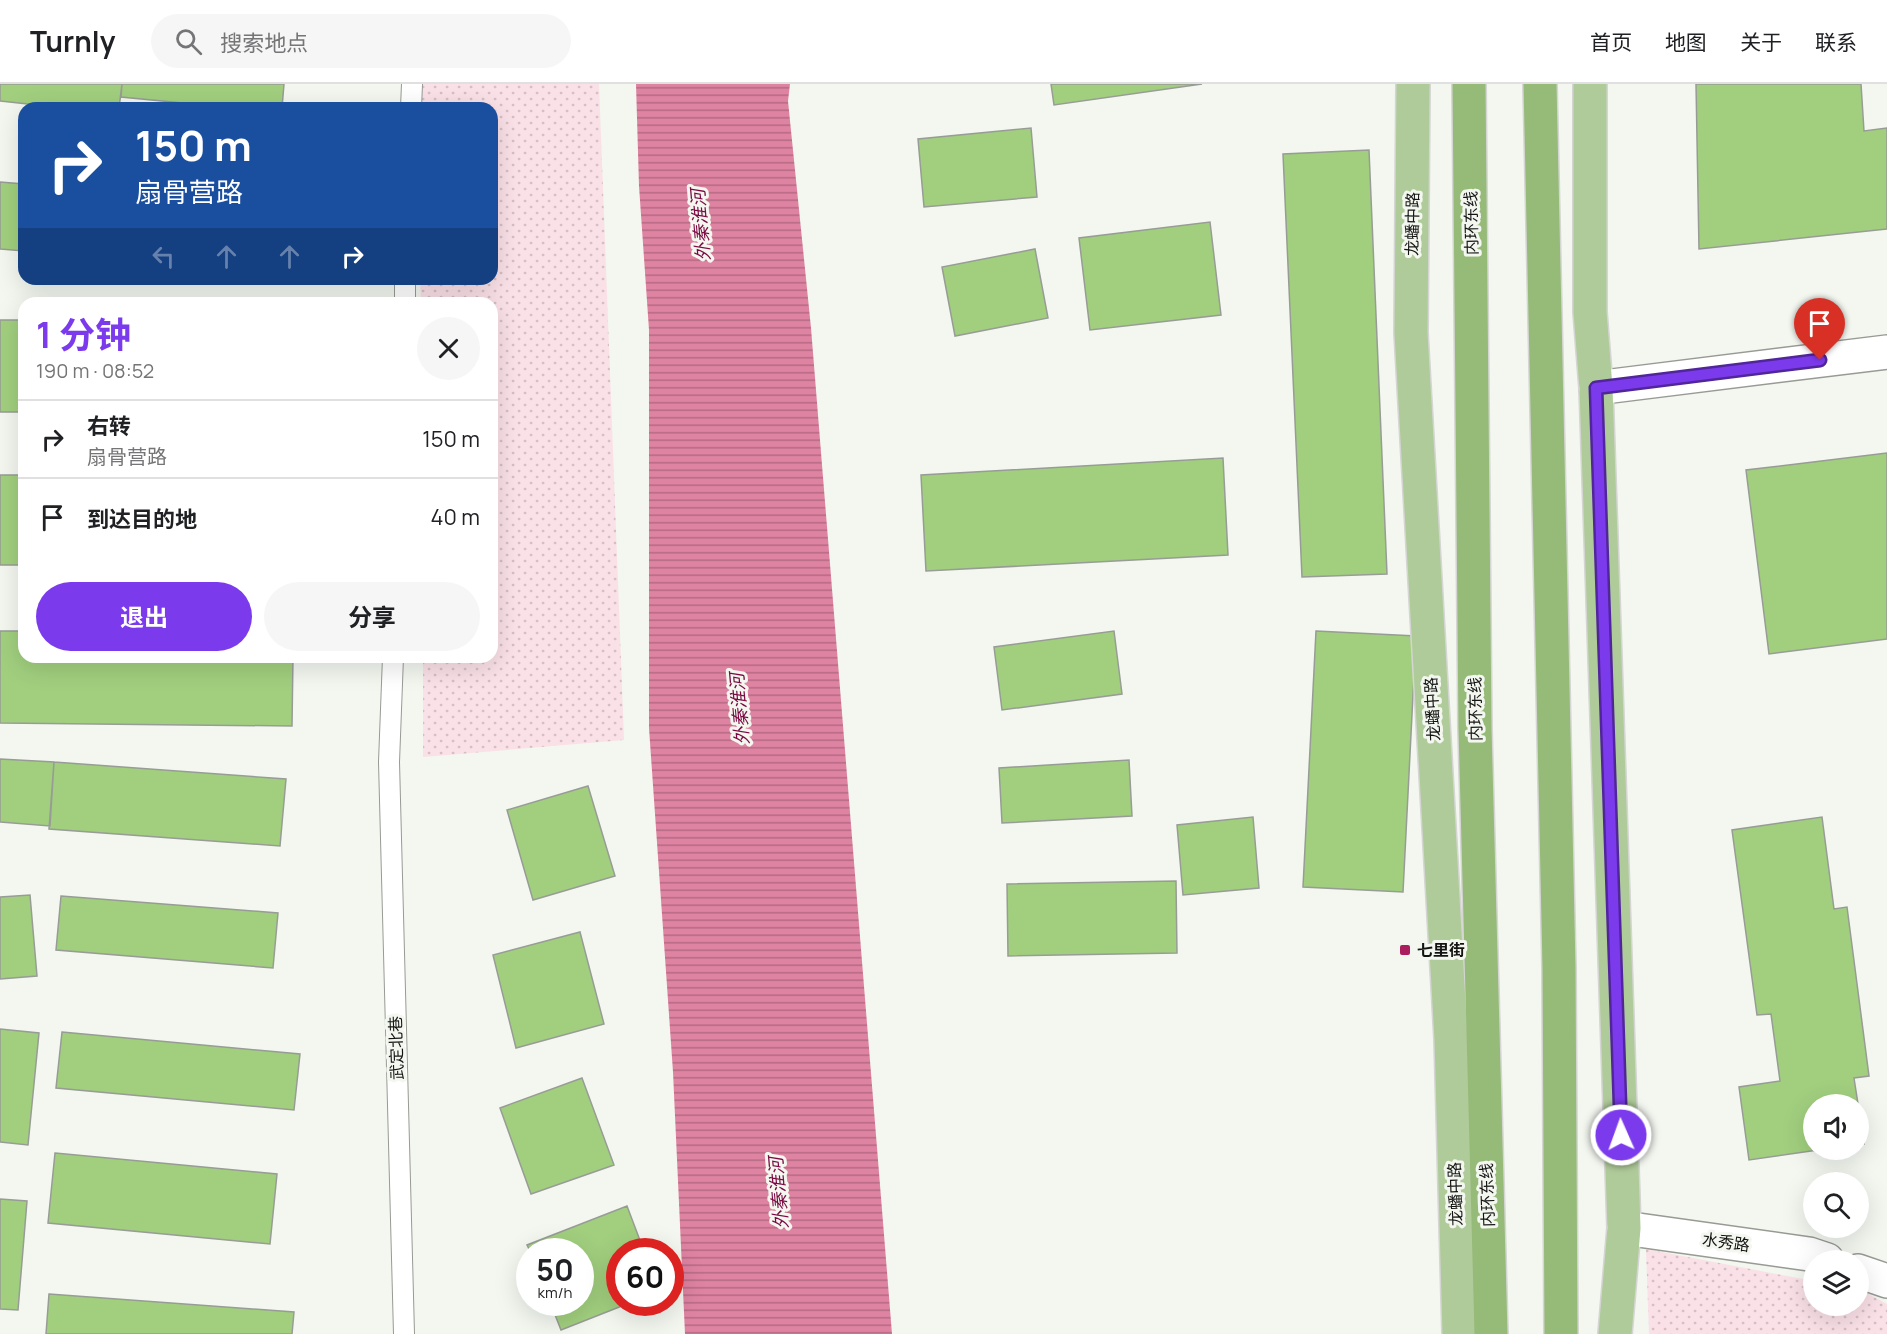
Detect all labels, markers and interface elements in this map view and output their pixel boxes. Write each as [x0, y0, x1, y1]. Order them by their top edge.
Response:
search box [151, 14, 571, 68]
text: Turnly [30, 22, 115, 60]
icon: search [172, 25, 205, 58]
text: 搜索地点 [220, 28, 308, 58]
text: 首页 [1590, 28, 1632, 56]
text: 地图 [1665, 28, 1707, 56]
text: 关于 [1740, 28, 1782, 56]
text: 联系 [1815, 28, 1857, 56]
text: 150 m [135, 116, 252, 174]
icon: right [36, 126, 114, 204]
text: 扇骨营路 [135, 173, 243, 210]
water label: 外秦淮河 [685, 185, 715, 262]
street label: 内环东线 [1459, 191, 1483, 255]
street label: 龙蟠中路 [1400, 192, 1424, 256]
icon: left [147, 240, 180, 273]
icon: ahead [210, 240, 243, 273]
icon: ahead [273, 240, 306, 273]
icon: right [336, 240, 369, 273]
pin [1794, 298, 1845, 360]
icon: arrive [1803, 307, 1836, 340]
text: 1 分钟 [36, 310, 131, 359]
button: close [417, 317, 480, 380]
text: 190 m · 08:52 [36, 357, 154, 384]
text: 右转 [87, 411, 131, 441]
icon: right [36, 423, 69, 456]
text: 150 m [422, 424, 480, 454]
text: 扇骨营路 [87, 443, 167, 470]
icon: arrive [36, 501, 69, 534]
text: 40 m [431, 502, 480, 532]
text: 到达目的地 [87, 504, 197, 534]
button: 退出 [36, 582, 252, 651]
button: 分享 [264, 582, 480, 651]
water label: 外秦淮河 [724, 669, 754, 746]
street label: 龙蟠中路 [1419, 676, 1445, 742]
street label: 内环东线 [1463, 677, 1487, 741]
place label: 七里街 [1417, 939, 1465, 961]
marker: 七里街 [1398, 943, 1412, 957]
street label: 武定北巷 [384, 1016, 408, 1080]
map controls [1803, 1094, 1869, 1316]
button: sound [1803, 1094, 1869, 1160]
position arrow [1589, 1103, 1653, 1167]
water label: 外秦淮河 [763, 1153, 793, 1230]
street label: 龙蟠中路 [1443, 1162, 1467, 1226]
street label: 内环东线 [1475, 1163, 1499, 1227]
button: search [1803, 1172, 1869, 1238]
street label: 水秀路 [1701, 1228, 1751, 1256]
speed limit sign: 60 [606, 1238, 684, 1316]
text: 50 [536, 1249, 574, 1290]
button: layers [1803, 1250, 1869, 1316]
text: km/h [538, 1282, 572, 1303]

